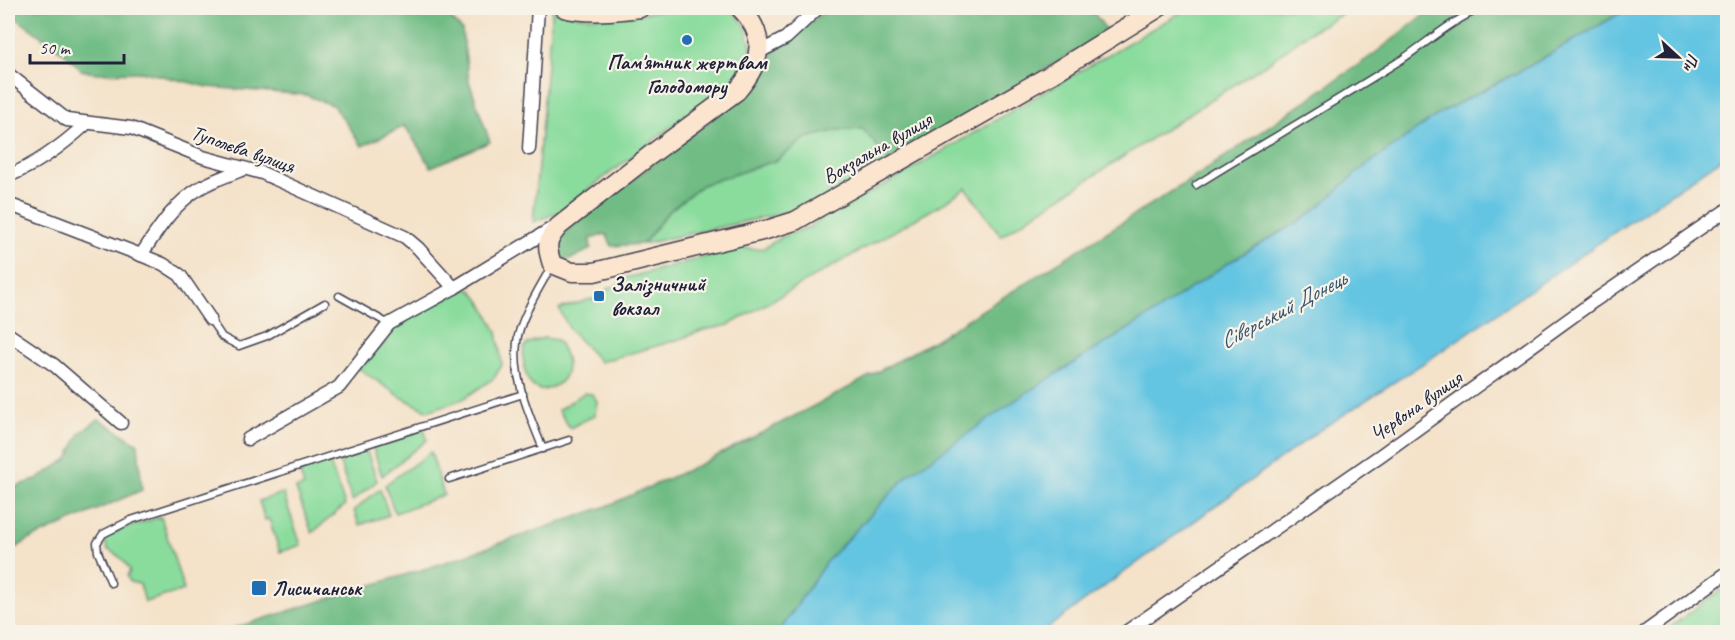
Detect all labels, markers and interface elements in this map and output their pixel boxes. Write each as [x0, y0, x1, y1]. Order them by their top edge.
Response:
scale bar [30, 27, 124, 65]
north arrow [1648, 27, 1708, 87]
marker: Пам'ятник жертвам Голодомору [680, 33, 694, 47]
text: 50 m [39, 37, 72, 59]
place label: Пам'ятник жертвам Голодомору [607, 49, 768, 100]
text: Пн [1678, 51, 1703, 75]
street label: Вокзальна вулиця [818, 105, 938, 190]
street label: Туполєва вулиця [188, 119, 300, 179]
water label: Сіверський Донець [1215, 264, 1353, 355]
place label: Залізничний вокзал [611, 271, 707, 321]
marker: Залізничний вокзал [592, 289, 606, 303]
street label: Червона вулиця [1365, 364, 1468, 447]
place label: Лисичанськ [272, 575, 363, 601]
marker: Лисичанськ [250, 579, 268, 597]

